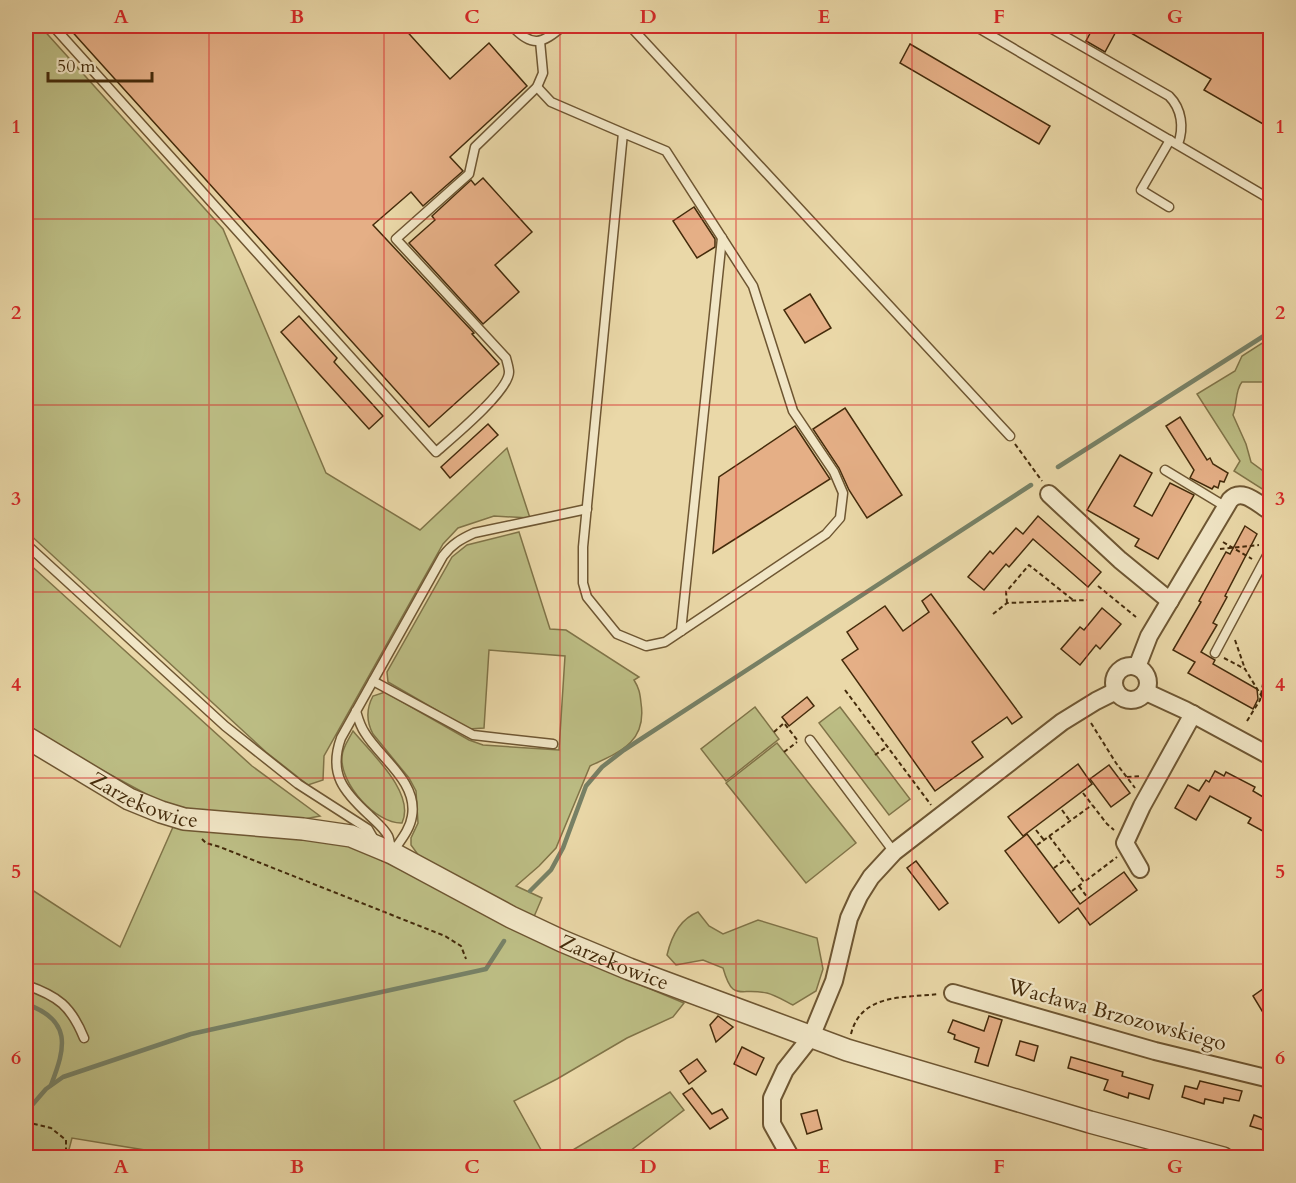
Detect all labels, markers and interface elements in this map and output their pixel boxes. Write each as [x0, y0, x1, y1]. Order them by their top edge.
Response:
text: A [113, 3, 129, 30]
text: B [290, 3, 304, 30]
text: C [464, 3, 480, 30]
text: D [639, 3, 657, 30]
text: E [818, 3, 830, 30]
text: F [993, 3, 1005, 30]
text: G [1167, 3, 1183, 30]
scale bar [48, 45, 152, 83]
text: 50 m [57, 54, 96, 79]
text: 1 [11, 113, 21, 140]
text: 1 [1275, 113, 1285, 140]
text: 2 [11, 299, 21, 326]
text: 2 [1275, 299, 1285, 326]
text: 3 [11, 485, 21, 512]
text: 3 [1275, 485, 1285, 512]
text: 4 [11, 671, 21, 698]
text: 4 [1275, 671, 1285, 698]
street label: Zarzekowice [85, 765, 199, 835]
text: 5 [11, 858, 21, 885]
text: 5 [1275, 858, 1285, 885]
street label: Zarzekowice [555, 927, 673, 997]
street label: Wacława Brzozowskiego [1003, 972, 1230, 1058]
text: 6 [11, 1044, 21, 1071]
text: 6 [1275, 1044, 1285, 1071]
text: A [113, 1153, 129, 1180]
text: B [290, 1153, 304, 1180]
text: C [464, 1153, 480, 1180]
text: D [639, 1153, 657, 1180]
text: E [818, 1153, 830, 1180]
text: F [993, 1153, 1005, 1180]
text: G [1167, 1153, 1183, 1180]

